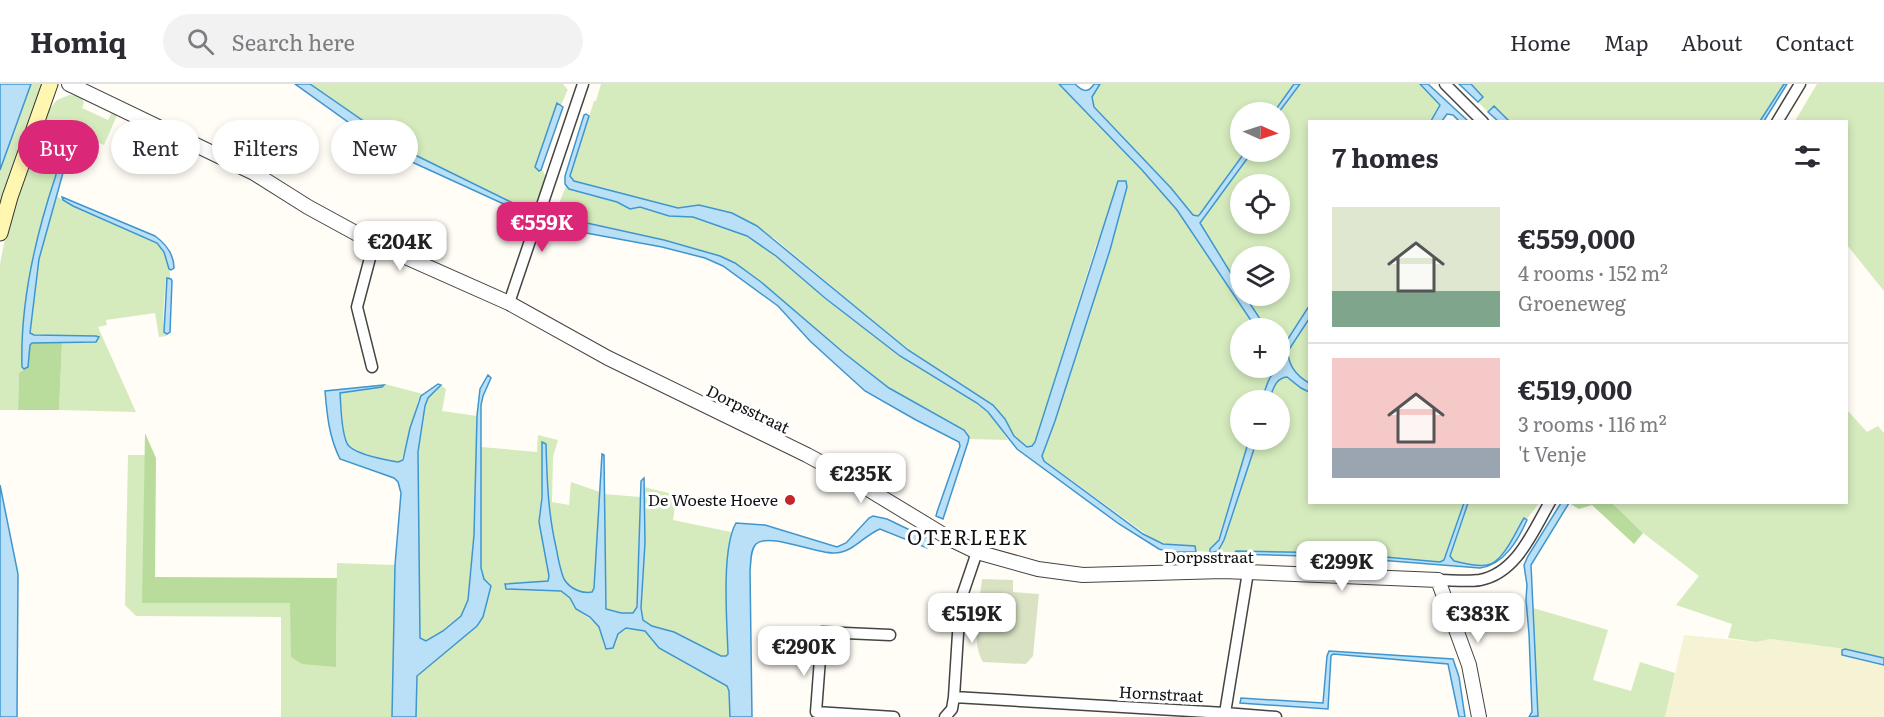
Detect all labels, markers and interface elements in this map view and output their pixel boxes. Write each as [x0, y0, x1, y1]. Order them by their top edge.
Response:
search box [163, 14, 583, 68]
text: Homiq [30, 20, 127, 62]
icon: search [184, 25, 217, 58]
text: Search here [232, 25, 355, 58]
text: Home [1510, 26, 1571, 57]
text: Map [1604, 26, 1648, 57]
text: About [1681, 26, 1743, 57]
text: Contact [1776, 26, 1854, 57]
north arrow [1230, 102, 1290, 162]
map controls [1230, 102, 1290, 450]
chip: Buy [18, 120, 99, 174]
chip: Rent [111, 120, 200, 174]
chip: Filters [212, 120, 319, 174]
chip: New [331, 120, 418, 174]
text: 7 homes [1332, 137, 1438, 176]
icon: filters [1791, 140, 1824, 173]
button: locate [1230, 174, 1290, 234]
pin: €559K [500, 202, 584, 253]
text: €559K [511, 206, 573, 236]
text: €559,000 [1518, 218, 1635, 257]
pin: €204K [358, 221, 442, 272]
text: €204K [368, 225, 432, 255]
icon: home [1380, 231, 1452, 303]
button: layers [1230, 246, 1290, 306]
text: 4 rooms · 152 m² [1518, 257, 1668, 287]
text: Groeneweg [1518, 287, 1626, 317]
button: + [1230, 318, 1290, 378]
text: €519,000 [1518, 369, 1632, 408]
street label: Dorpsstraat [703, 378, 795, 439]
icon: home [1380, 382, 1452, 454]
button: − [1230, 390, 1290, 450]
text: 3 rooms · 116 m² [1518, 408, 1667, 438]
text: 't Venje [1518, 438, 1586, 468]
pin: €235K [819, 453, 903, 504]
text: €235K [830, 457, 892, 487]
place label: De Woeste Hoeve [648, 487, 778, 511]
marker: De Woeste Hoeve [783, 493, 797, 507]
district label: OTERLEEK [907, 521, 1029, 551]
pin: €299K [1300, 541, 1384, 592]
street label: Dorpsstraat [1164, 544, 1254, 568]
text: €299K [1310, 545, 1374, 575]
pin: €519K [930, 593, 1014, 644]
pin: €383K [1436, 593, 1520, 644]
text: €519K [942, 597, 1002, 627]
text: €383K [1446, 597, 1510, 627]
pin: €290K [762, 626, 846, 677]
text: €290K [772, 630, 836, 660]
street label: Hornstraat [1118, 679, 1204, 707]

